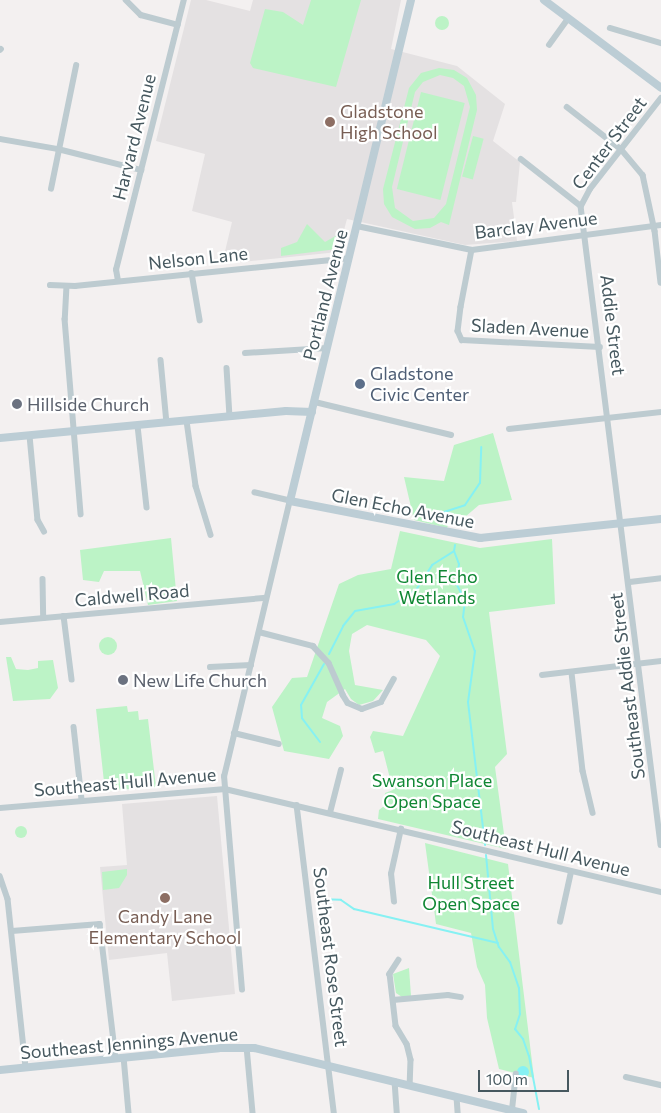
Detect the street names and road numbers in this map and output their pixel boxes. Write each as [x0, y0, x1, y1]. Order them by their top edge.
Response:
street label: Harvard Avenue [108, 72, 160, 202]
street label: Center Street [567, 92, 651, 194]
street label: Barclay Avenue [473, 207, 599, 243]
street label: Portland Avenue [298, 227, 352, 363]
street label: Nelson Lane [147, 242, 249, 274]
street label: Addie Street [596, 273, 630, 377]
street label: Sladen Avenue [470, 314, 590, 342]
street label: Glen Echo Avenue [330, 484, 476, 532]
street label: Caldwell Road [74, 579, 190, 611]
street label: Southeast Addie Street [605, 591, 649, 781]
street label: Southeast Hull Avenue [33, 763, 217, 801]
street label: Southeast Hull Avenue [450, 815, 632, 881]
street label: Southeast Rose Street [309, 866, 353, 1048]
street label: Southeast Jennings Avenue [19, 1023, 239, 1063]

